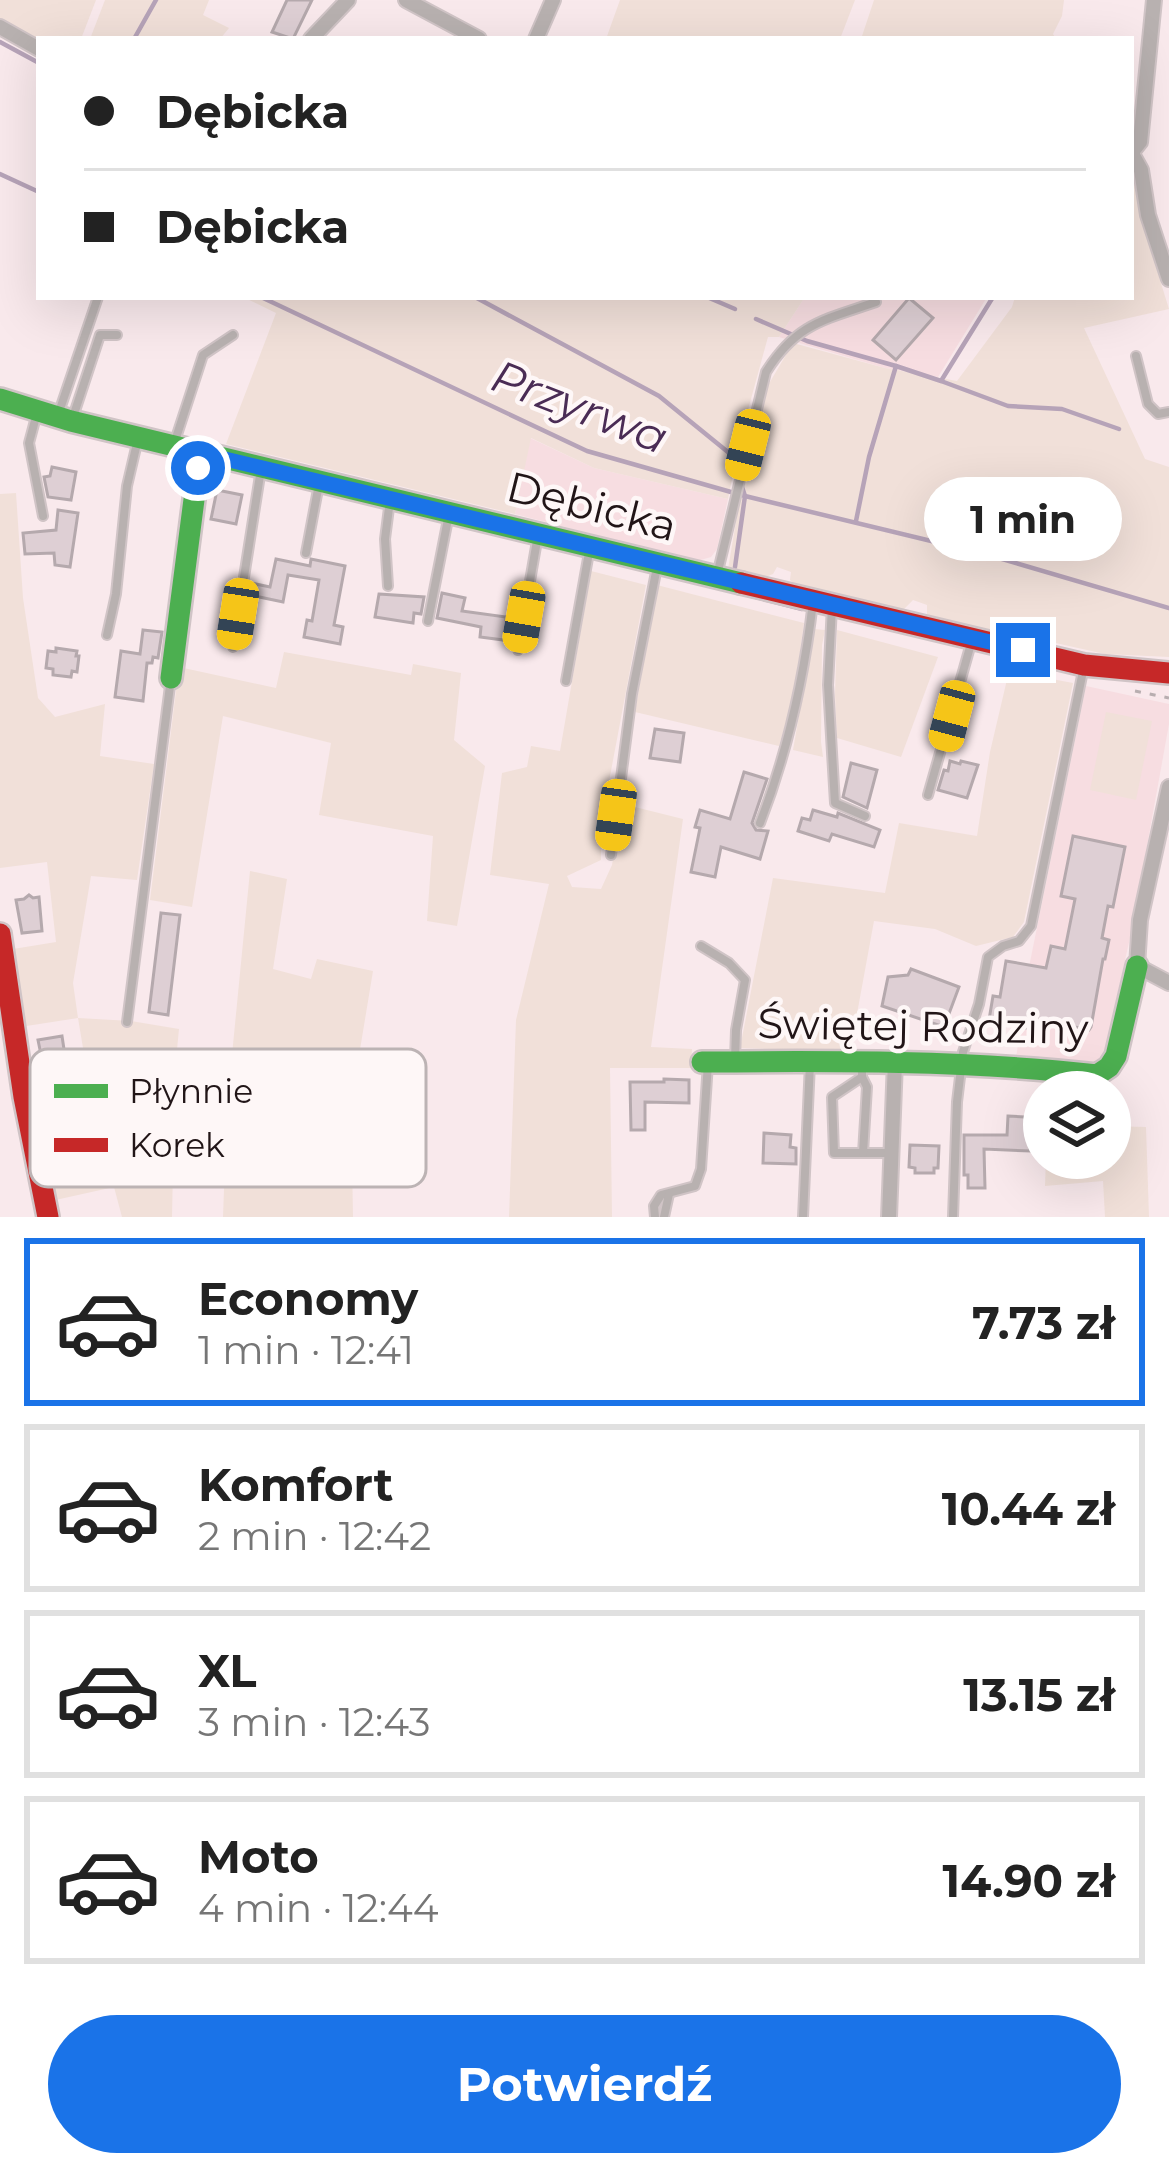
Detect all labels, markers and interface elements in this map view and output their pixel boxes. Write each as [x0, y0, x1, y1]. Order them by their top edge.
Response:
text: Dębicka [156, 84, 349, 139]
text: Dębicka [156, 199, 349, 254]
water label: Przyrwa [484, 347, 676, 465]
car [722, 406, 774, 484]
route start [171, 441, 225, 495]
street label: Dębicka [502, 460, 682, 552]
callout: 1 min [924, 476, 1122, 560]
text: 1 min [970, 495, 1076, 543]
car [215, 576, 261, 652]
car [500, 578, 548, 656]
route end [996, 623, 1050, 677]
car [925, 677, 979, 755]
car [593, 777, 639, 853]
street label: Świętej Rodziny [757, 997, 1089, 1055]
legend [30, 1049, 426, 1187]
text: Płynnie [129, 1071, 253, 1111]
map controls [1023, 1071, 1131, 1179]
button: layers [1023, 1071, 1131, 1179]
text: Korek [129, 1125, 225, 1165]
icon: car [54, 1268, 162, 1376]
text: Economy [198, 1271, 418, 1326]
text: 7.73 zł [972, 1295, 1115, 1350]
text: 1 min · 12:41 [198, 1326, 414, 1374]
icon: car [54, 1454, 162, 1562]
text: Komfort [198, 1457, 393, 1512]
text: 10.44 zł [942, 1481, 1115, 1536]
text: 2 min · 12:42 [198, 1512, 431, 1560]
icon: car [54, 1640, 162, 1748]
text: XL [198, 1643, 256, 1698]
text: 13.15 zł [963, 1667, 1115, 1722]
text: 3 min · 12:43 [198, 1698, 430, 1746]
icon: car [54, 1826, 162, 1934]
text: Moto [198, 1829, 319, 1884]
text: 14.90 zł [943, 1853, 1115, 1908]
text: 4 min · 12:44 [198, 1884, 439, 1932]
button: Potwierdź [48, 2015, 1121, 2153]

